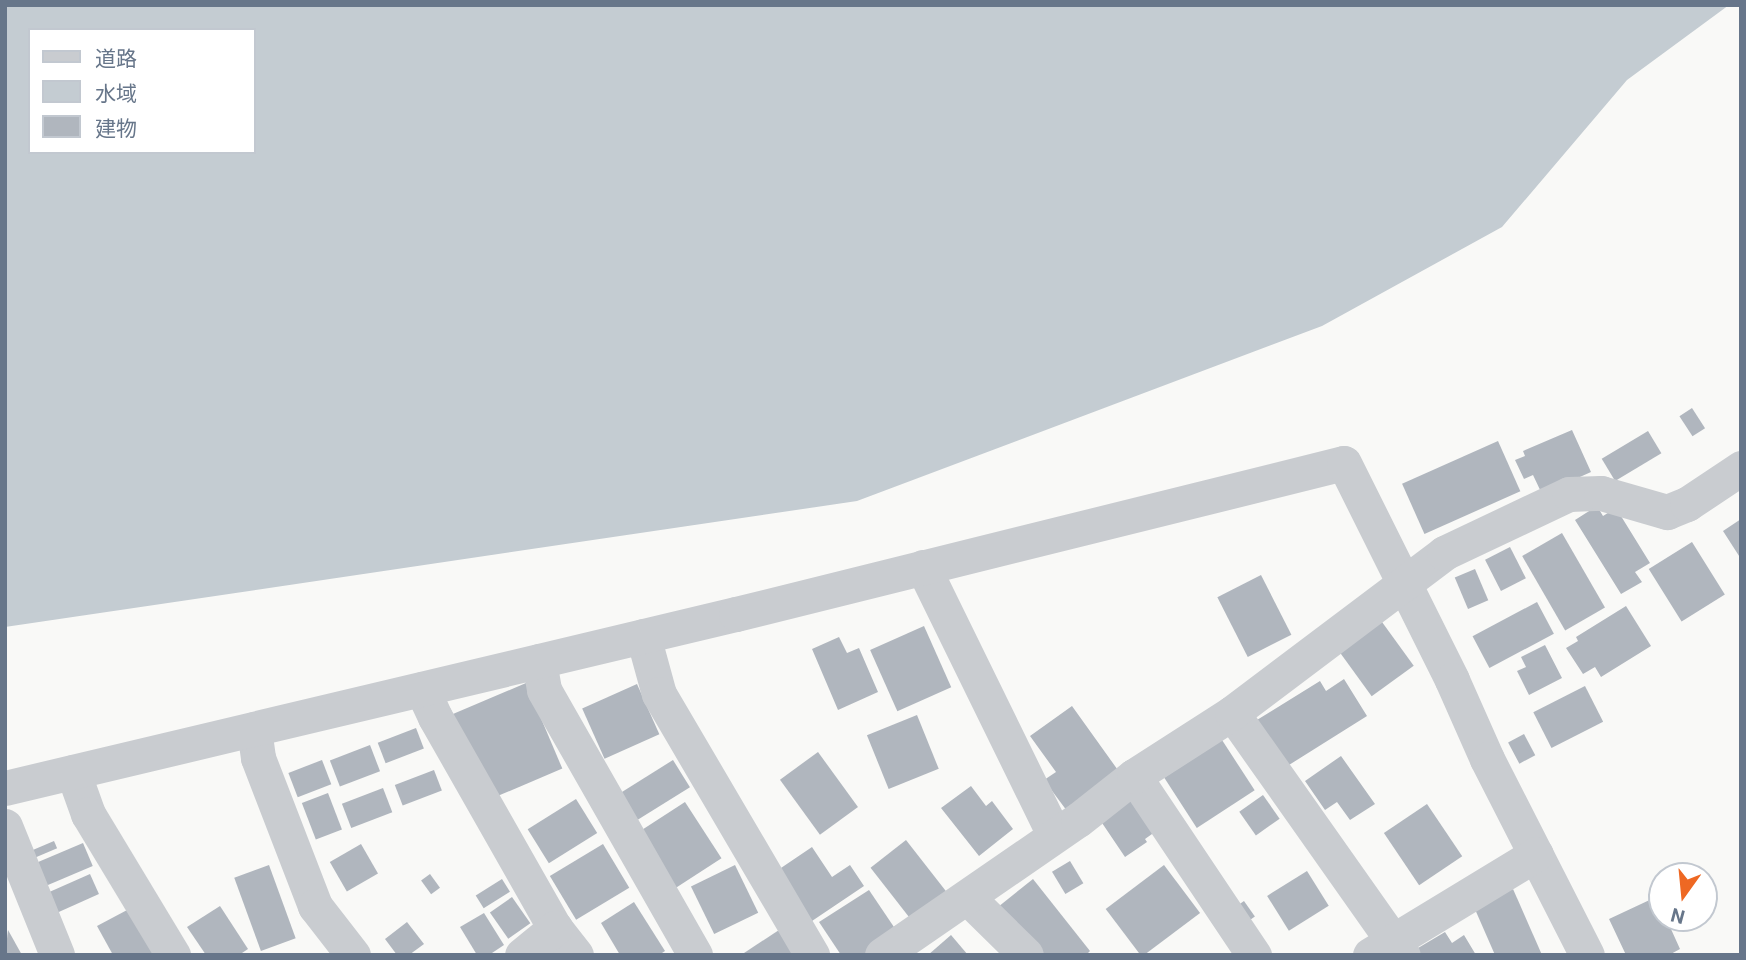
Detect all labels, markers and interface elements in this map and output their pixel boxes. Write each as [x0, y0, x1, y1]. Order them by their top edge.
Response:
legend [28, 28, 256, 154]
text: 道路 [95, 47, 137, 71]
text: 水域 [95, 82, 137, 106]
text: 建物 [95, 117, 137, 141]
north arrow [1648, 862, 1718, 932]
text: N [1669, 903, 1687, 929]

